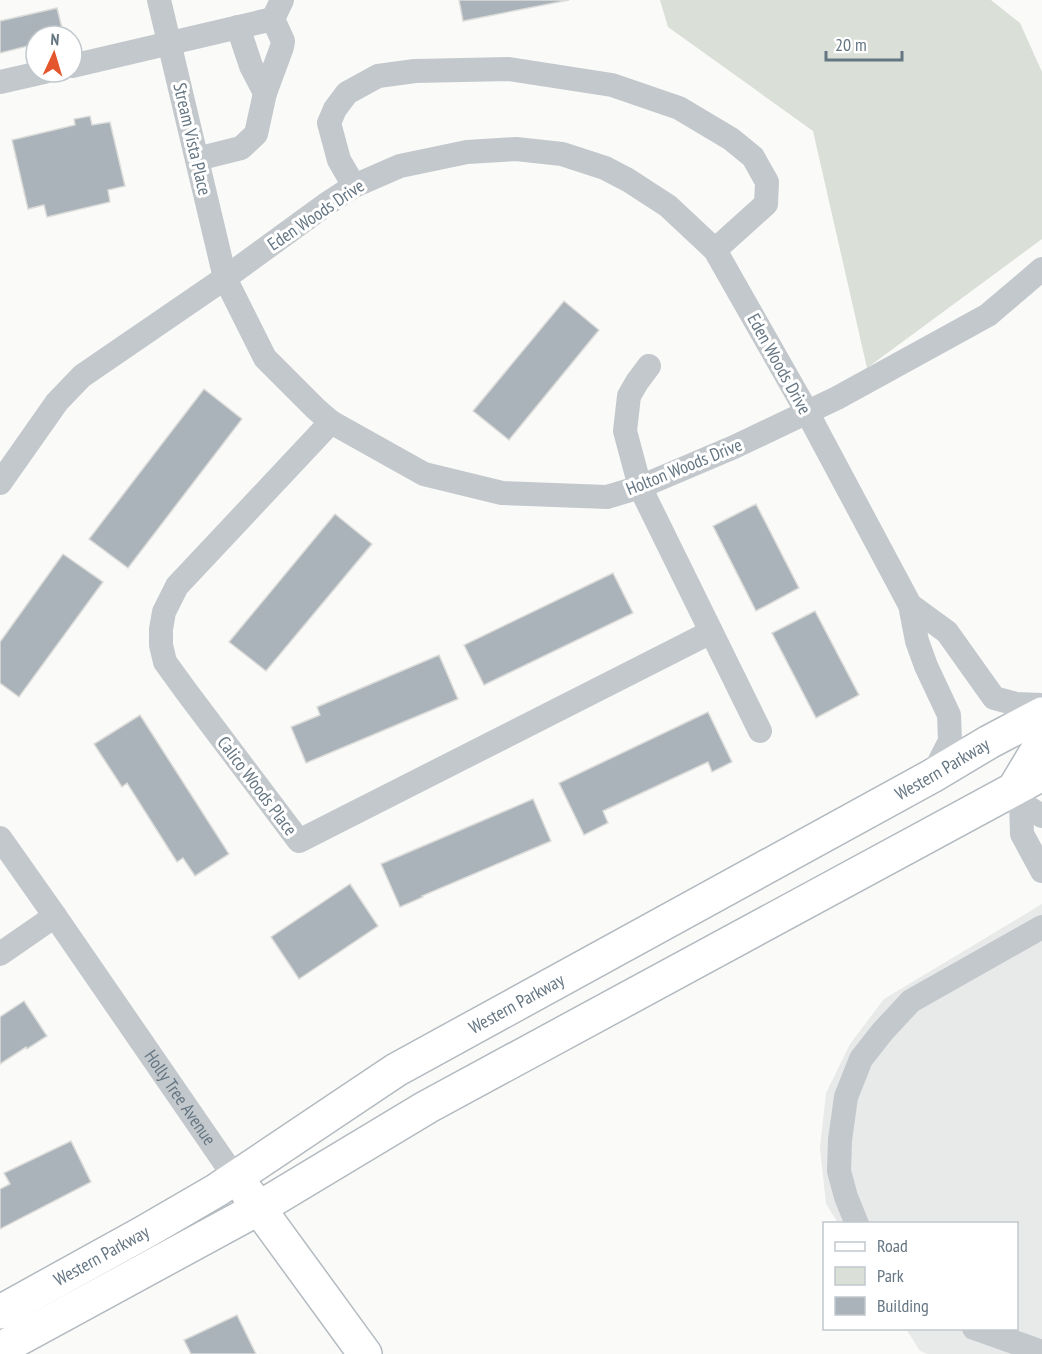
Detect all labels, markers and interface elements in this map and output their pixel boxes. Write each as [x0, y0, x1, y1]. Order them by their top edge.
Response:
north arrow [24, 24, 84, 84]
scale bar [826, 24, 902, 62]
text: N [50, 29, 60, 49]
text: 20 m [835, 33, 867, 56]
street label: Stream Vista Place [168, 80, 217, 197]
street label: Eden Woods Drive [263, 174, 368, 255]
street label: Eden Woods Drive [742, 309, 817, 418]
street label: Holton Woods Drive [622, 433, 745, 500]
street label: Calico Woods Place [213, 731, 302, 840]
street label: Western Parkway [891, 732, 994, 805]
street label: Western Parkway [465, 968, 568, 1039]
street label: Holly Tree Avenue [140, 1045, 221, 1149]
street label: Western Parkway [50, 1220, 153, 1291]
legend [823, 1222, 1018, 1330]
text: Road [877, 1234, 908, 1257]
text: Park [877, 1264, 904, 1287]
text: Building [877, 1294, 929, 1317]

